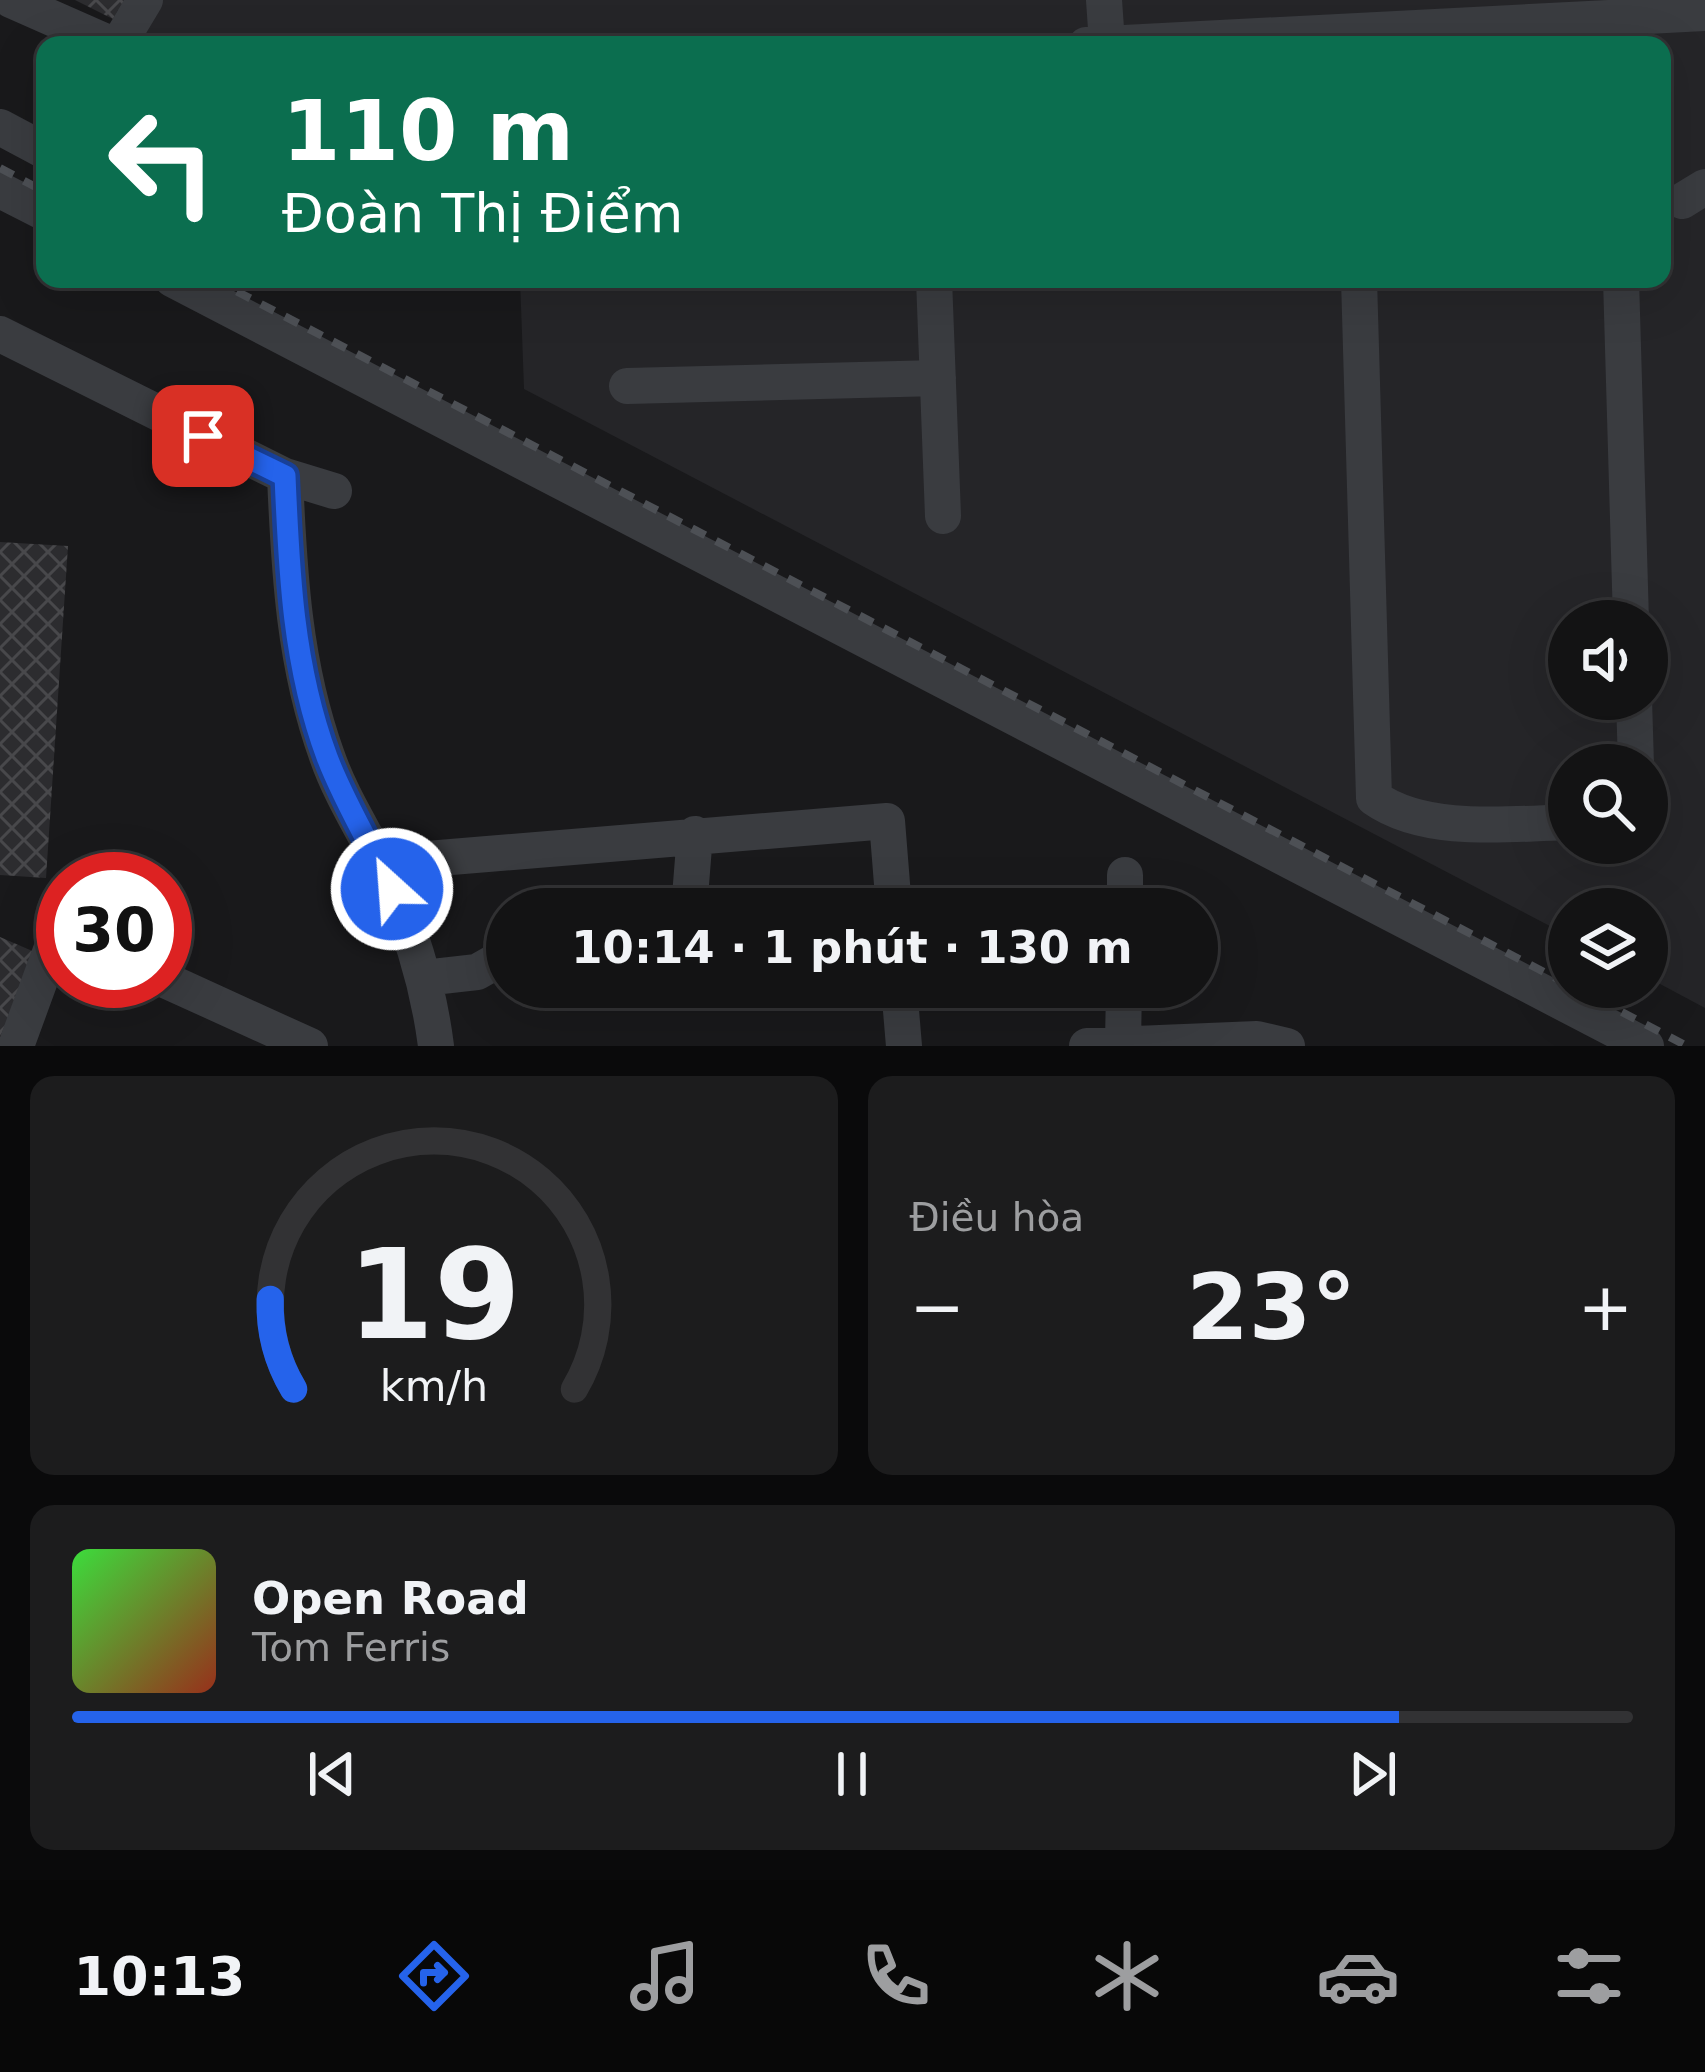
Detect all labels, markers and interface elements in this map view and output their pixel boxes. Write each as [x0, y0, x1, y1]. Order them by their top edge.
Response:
text: 110 m [282, 82, 574, 180]
icon: left [84, 84, 240, 240]
text: Đoàn Thị Điểm [282, 182, 683, 245]
pin [152, 385, 254, 487]
icon: arrive [170, 403, 236, 469]
map controls [1548, 600, 1668, 1008]
button: sound [1548, 600, 1668, 720]
button: search [1548, 744, 1668, 864]
position arrow [329, 826, 455, 952]
speed limit sign: 30 [36, 852, 192, 1008]
button: layers [1548, 888, 1668, 1008]
text: 10:14 · 1 phút · 130 m [571, 921, 1133, 974]
text: Điều hòa [910, 1195, 1084, 1240]
text: 19 [347, 1222, 521, 1367]
text: 23° [1186, 1255, 1356, 1360]
text: − [910, 1269, 965, 1346]
text: + [1578, 1269, 1633, 1346]
text: km/h [380, 1360, 488, 1410]
text: Open Road [252, 1572, 529, 1625]
text: Tom Ferris [252, 1625, 450, 1670]
icon: previous [299, 1741, 365, 1807]
icon: pause [819, 1741, 885, 1807]
icon: next [1340, 1741, 1406, 1807]
icon: directions [392, 1934, 476, 2018]
icon: music [623, 1934, 707, 2018]
icon: phone [854, 1934, 938, 2018]
icon: climate [1085, 1934, 1169, 2018]
icon: car [1316, 1934, 1400, 2018]
icon: filters [1547, 1934, 1631, 2018]
text: 10:13 [74, 1945, 245, 2008]

